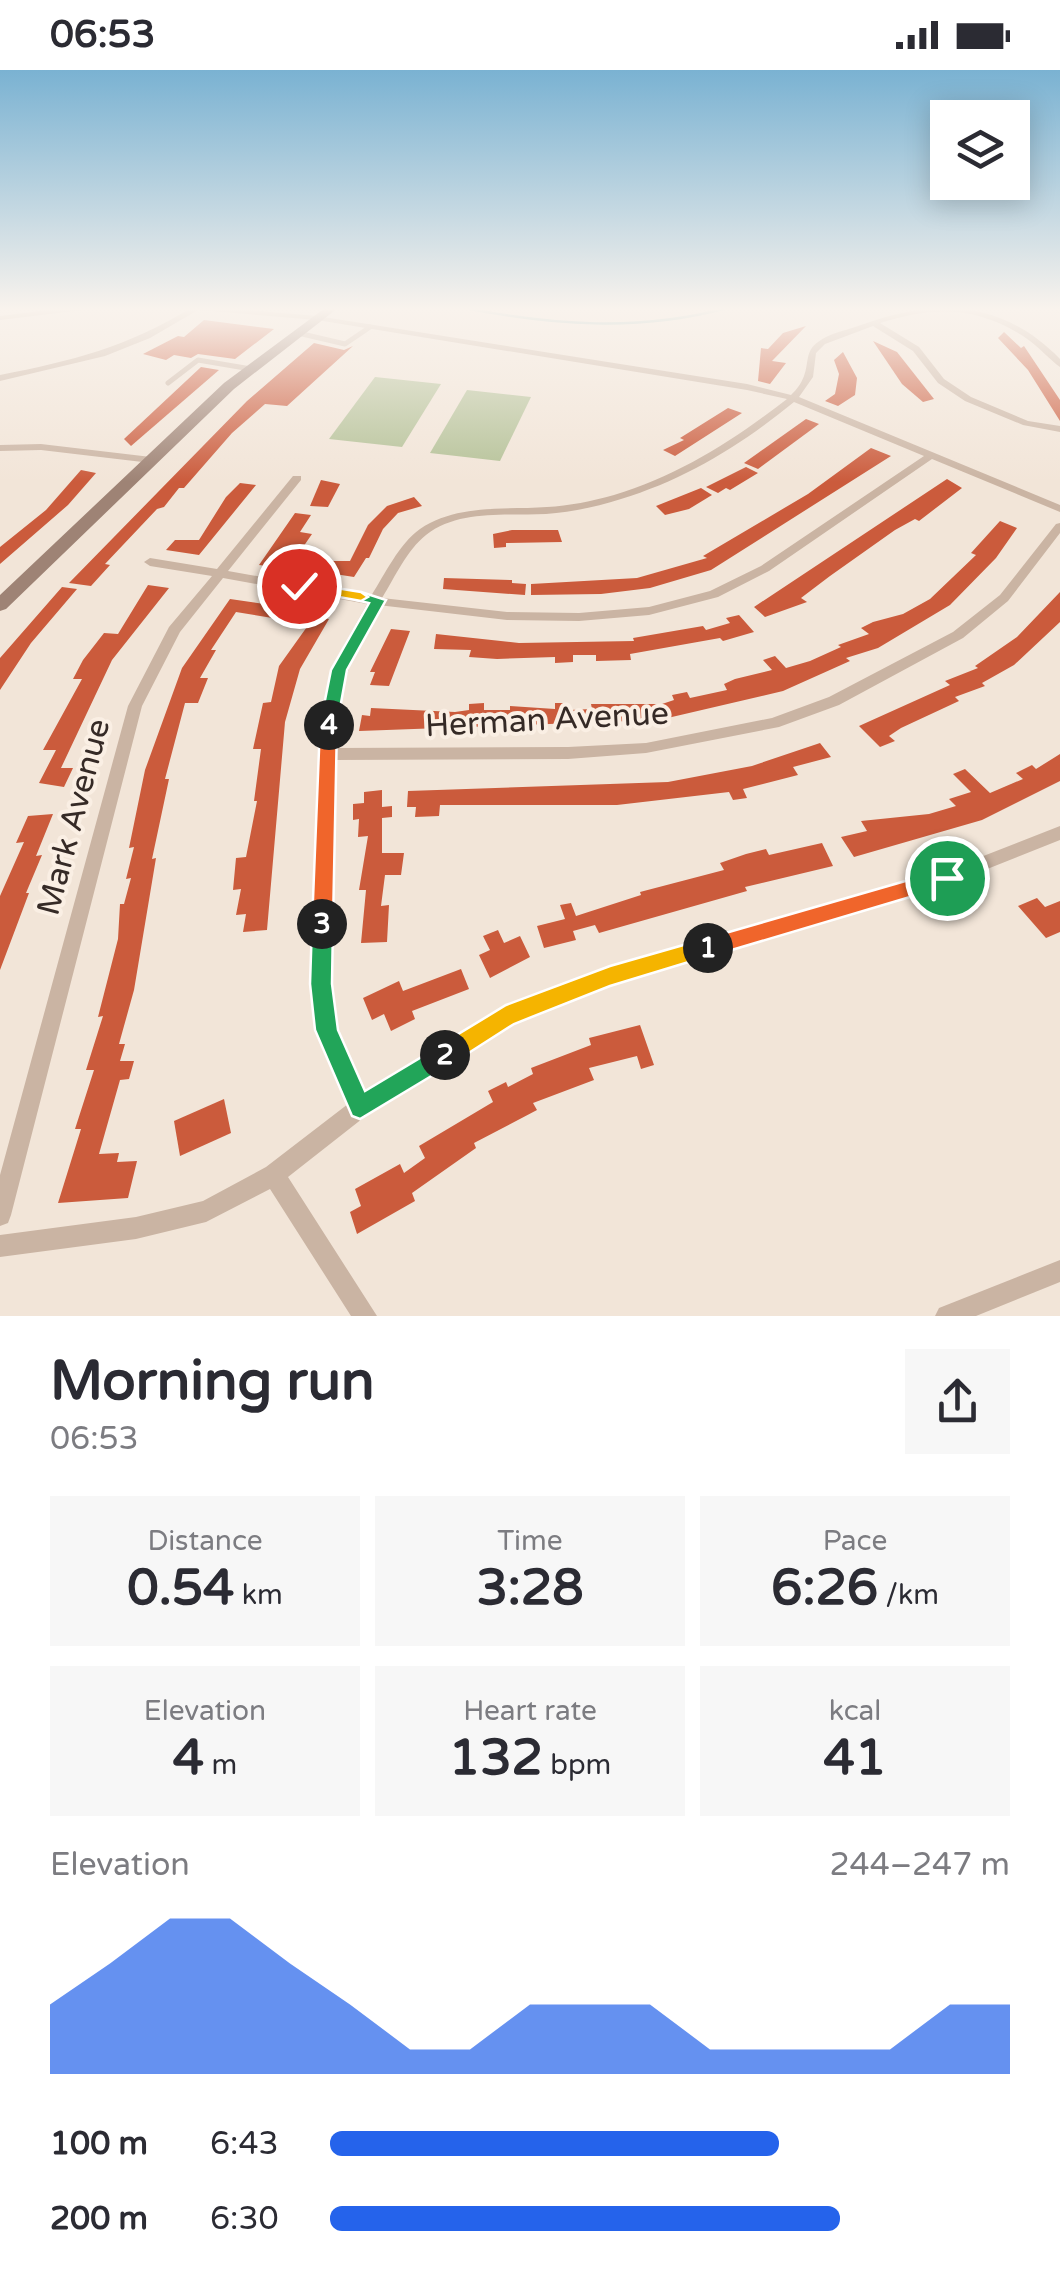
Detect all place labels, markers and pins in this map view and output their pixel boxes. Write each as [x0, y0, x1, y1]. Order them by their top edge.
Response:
pin [257, 544, 342, 629]
pin: 4 [304, 700, 354, 750]
pin [905, 836, 990, 921]
pin: 3 [297, 899, 347, 949]
pin: 1 [683, 923, 733, 973]
pin: 2 [420, 1030, 470, 1080]

